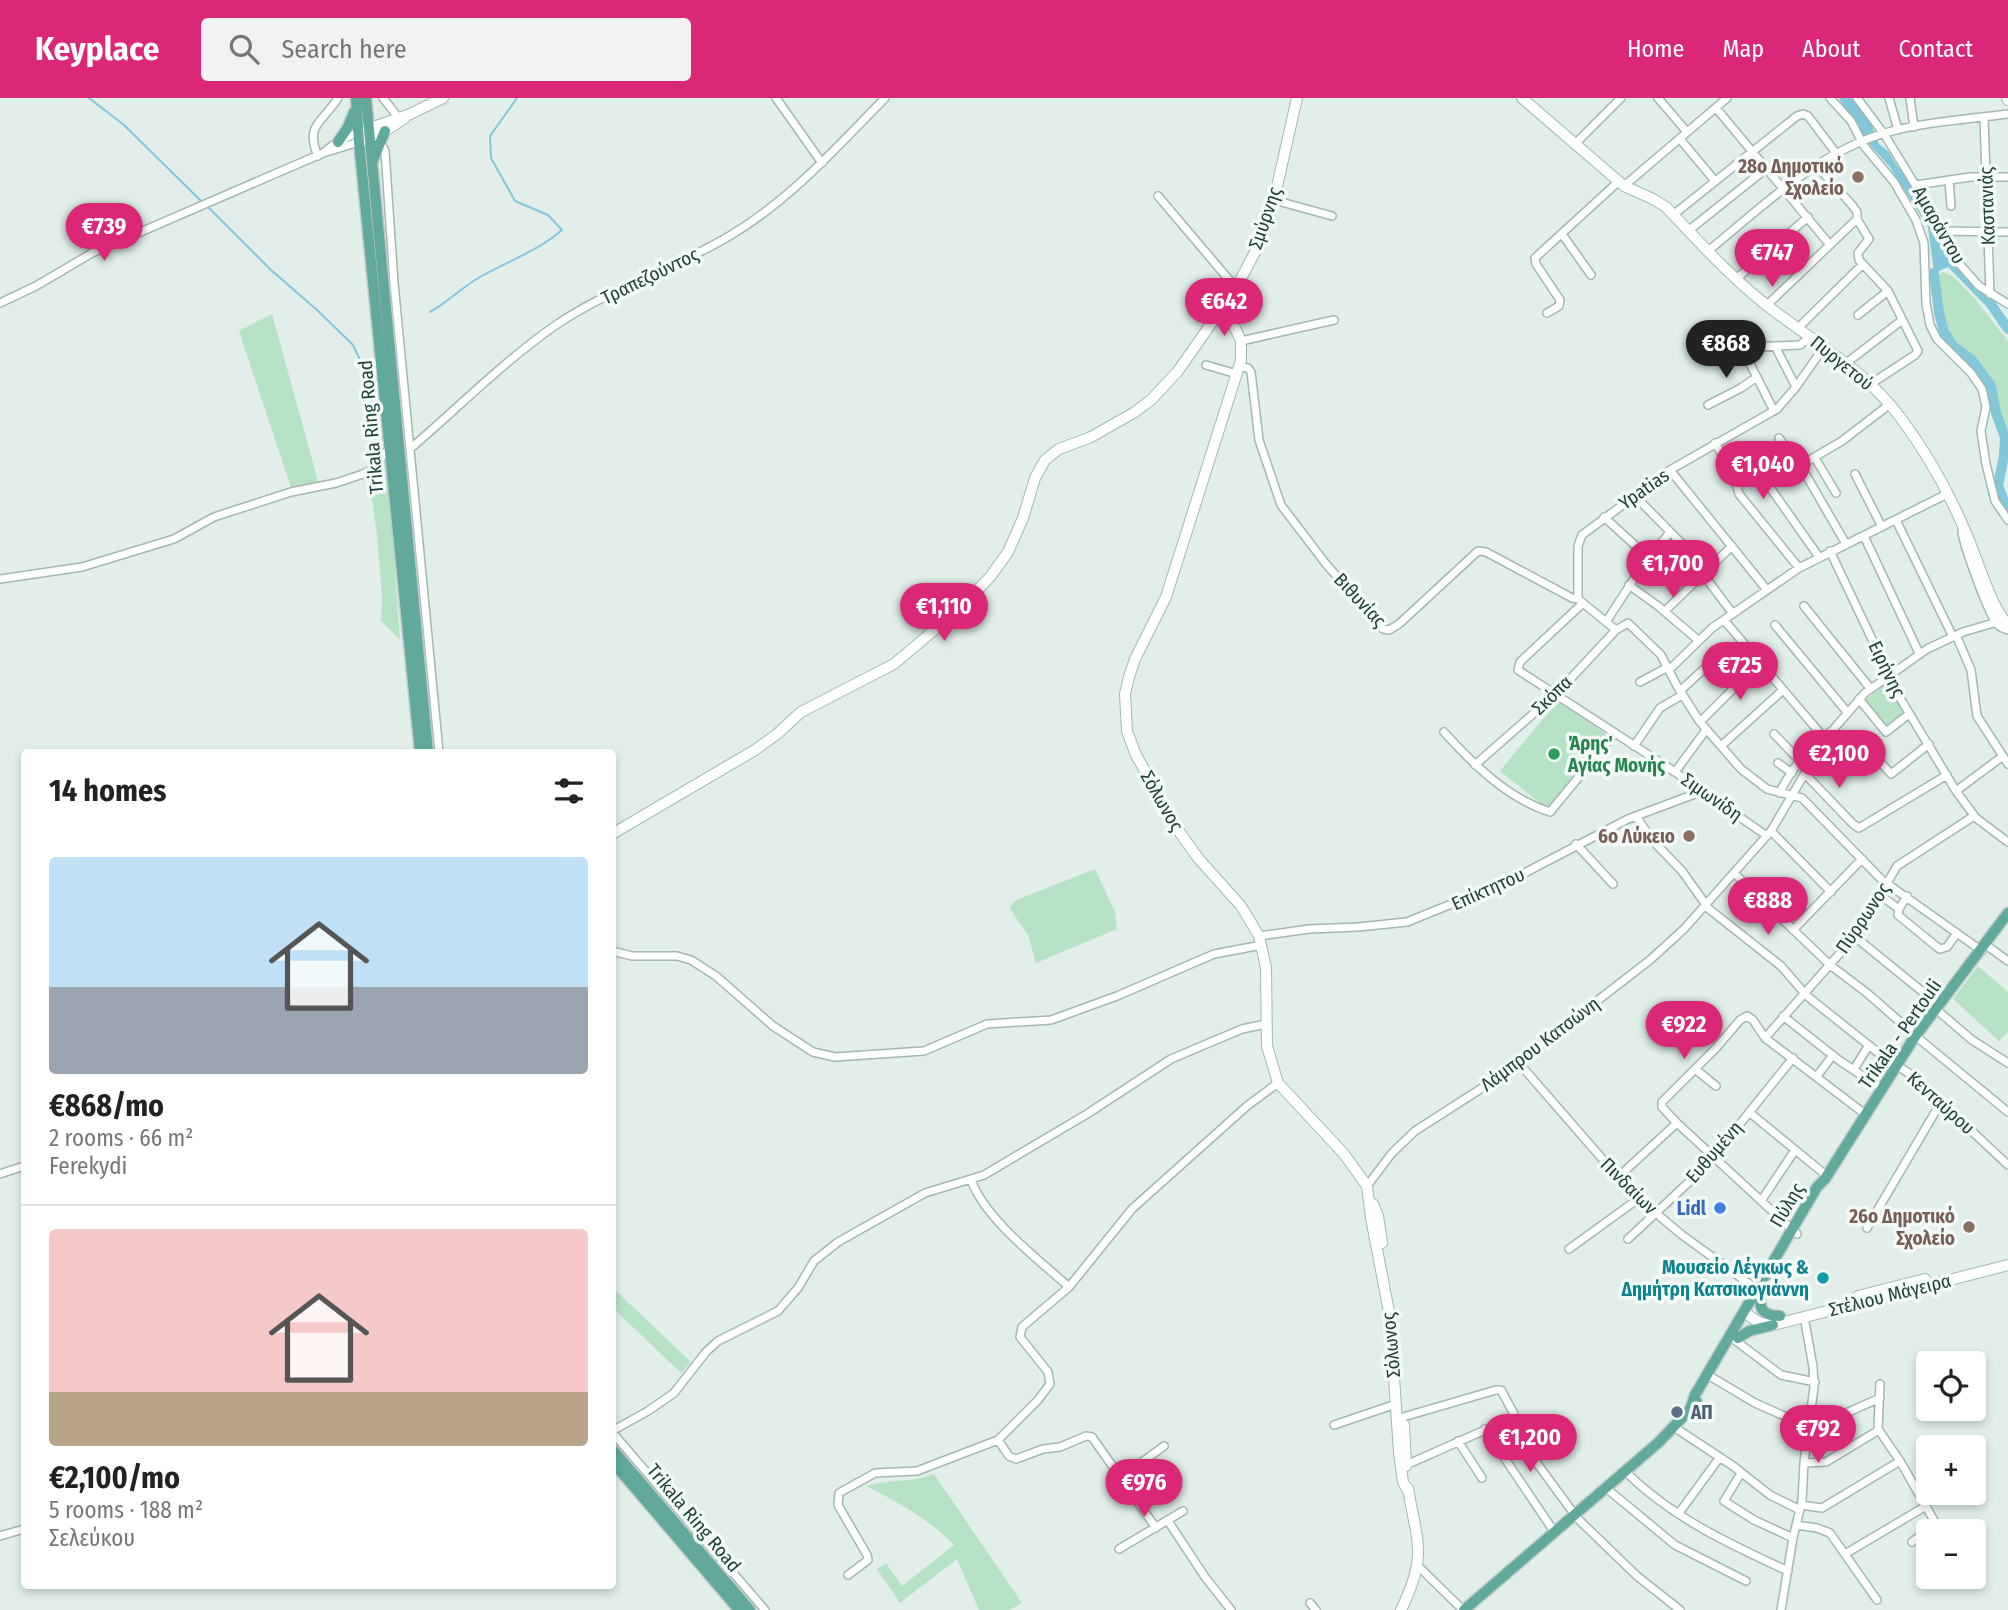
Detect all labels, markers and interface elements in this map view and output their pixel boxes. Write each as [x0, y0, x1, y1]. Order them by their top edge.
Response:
search box [201, 18, 691, 81]
text: Keyplace [35, 29, 159, 69]
icon: search [225, 30, 263, 68]
text: Search here [281, 34, 407, 65]
text: Home [1627, 35, 1684, 63]
text: Map [1722, 35, 1764, 63]
text: About [1802, 35, 1860, 63]
text: Contact [1898, 35, 1973, 63]
place label: 28ο Δημοτικό Σχολείο [1737, 155, 1844, 200]
street label: Καστανιάς [1974, 166, 2000, 246]
marker: 28ο Δημοτικό Σχολείο [1850, 169, 1866, 185]
street label: Αμαράντου [1908, 182, 1970, 268]
street label: Σμύρνης [1244, 184, 1286, 252]
pin: €739 [63, 204, 145, 263]
text: €739 [82, 212, 126, 240]
pin: €747 [1731, 230, 1813, 289]
text: €747 [1751, 238, 1793, 266]
street label: Τραπεζούντος [598, 243, 702, 309]
pin: €642 [1183, 278, 1265, 338]
text: €642 [1201, 287, 1247, 315]
pin: €868 [1685, 320, 1767, 380]
text: €868 [1702, 329, 1750, 357]
street label: Πυργετού [1806, 331, 1878, 395]
street label: Trikala Ring Road [354, 359, 388, 495]
pin: €1,040 [1706, 442, 1820, 501]
text: €1,040 [1731, 450, 1795, 478]
street label: Ypatias [1614, 463, 1674, 515]
pin: €1,700 [1616, 540, 1730, 600]
text: €1,700 [1642, 549, 1704, 577]
street label: Βιθυνίας [1329, 568, 1391, 632]
pin: €1,110 [887, 584, 1001, 643]
text: €1,110 [916, 592, 972, 620]
street label: Ειρήνης [1864, 637, 1910, 701]
pin: €725 [1699, 642, 1781, 702]
text: €725 [1718, 651, 1762, 679]
street label: Σκόπα [1527, 670, 1577, 720]
pin: €2,100 [1782, 730, 1896, 790]
place label: Άρης' Αγίας Μονής [1567, 732, 1666, 777]
text: €2,100 [1809, 739, 1869, 767]
marker: Άρης' Αγίας Μονής [1546, 746, 1562, 762]
street label: Σόλωνος [1136, 767, 1188, 835]
street label: Σιμωνίδη [1677, 768, 1747, 826]
icon: filters [550, 772, 588, 810]
text: 14 homes [49, 773, 166, 809]
place label: 6ο Λύκειο [1598, 825, 1675, 848]
marker: 6ο Λύκειο [1681, 828, 1697, 844]
street label: Επίκτητου [1448, 863, 1528, 915]
pin: €888 [1727, 878, 1809, 937]
street label: Πύρρωνος [1831, 878, 1895, 958]
text: €888 [1744, 886, 1792, 914]
icon: home [256, 903, 382, 1029]
street label: Trikala - Pertouli [1854, 975, 1946, 1093]
street label: Λάμπρου Κατσώνη [1476, 992, 1604, 1096]
pin: €922 [1643, 1002, 1725, 1061]
text: €922 [1662, 1010, 1706, 1038]
street label: Κενταύρου [1902, 1067, 1980, 1139]
text: €868/mo [49, 1088, 164, 1124]
street label: Ευθυμένη [1681, 1116, 1747, 1188]
text: 2 rooms · 66 m² [49, 1124, 193, 1152]
text: Ferekydi [49, 1152, 127, 1180]
street label: Πινδαίων [1596, 1153, 1663, 1220]
street label: Πύλης [1765, 1179, 1809, 1231]
place label: Lidl [1677, 1197, 1707, 1220]
marker: Lidl [1712, 1200, 1728, 1216]
place label: 26ο Δημοτικό Σχολείο [1848, 1205, 1955, 1250]
marker: 26ο Δημοτικό Σχολείο [1961, 1219, 1977, 1235]
place label: Μουσείο Λέγκως & Δημήτρη Κατσικογιάννη [1621, 1256, 1809, 1301]
street label: Στέλιου Μάγειρα [1827, 1269, 1953, 1321]
marker: Μουσείο Λέγκως & Δημήτρη Κατσικογιάννη [1815, 1270, 1831, 1286]
icon: home [256, 1275, 382, 1401]
street label: Σόλωνος [1377, 1311, 1405, 1379]
map controls [1916, 1351, 1986, 1589]
button: locate [1916, 1351, 1986, 1421]
place label: ΑΠ [1690, 1401, 1713, 1424]
marker: ΑΠ [1669, 1404, 1685, 1420]
pin: €792 [1777, 1406, 1859, 1465]
pin: €1,200 [1473, 1414, 1587, 1474]
text: €792 [1796, 1414, 1840, 1442]
text: €1,200 [1499, 1423, 1561, 1451]
button: + [1916, 1435, 1986, 1505]
street label: Trikala Ring Road [642, 1459, 746, 1577]
text: €2,100/mo [49, 1460, 180, 1496]
pin: €976 [1103, 1460, 1185, 1519]
text: €976 [1121, 1468, 1167, 1496]
text: 5 rooms · 188 m² [49, 1496, 203, 1524]
button: − [1916, 1519, 1986, 1589]
text: Σελεύκου [49, 1524, 135, 1552]

